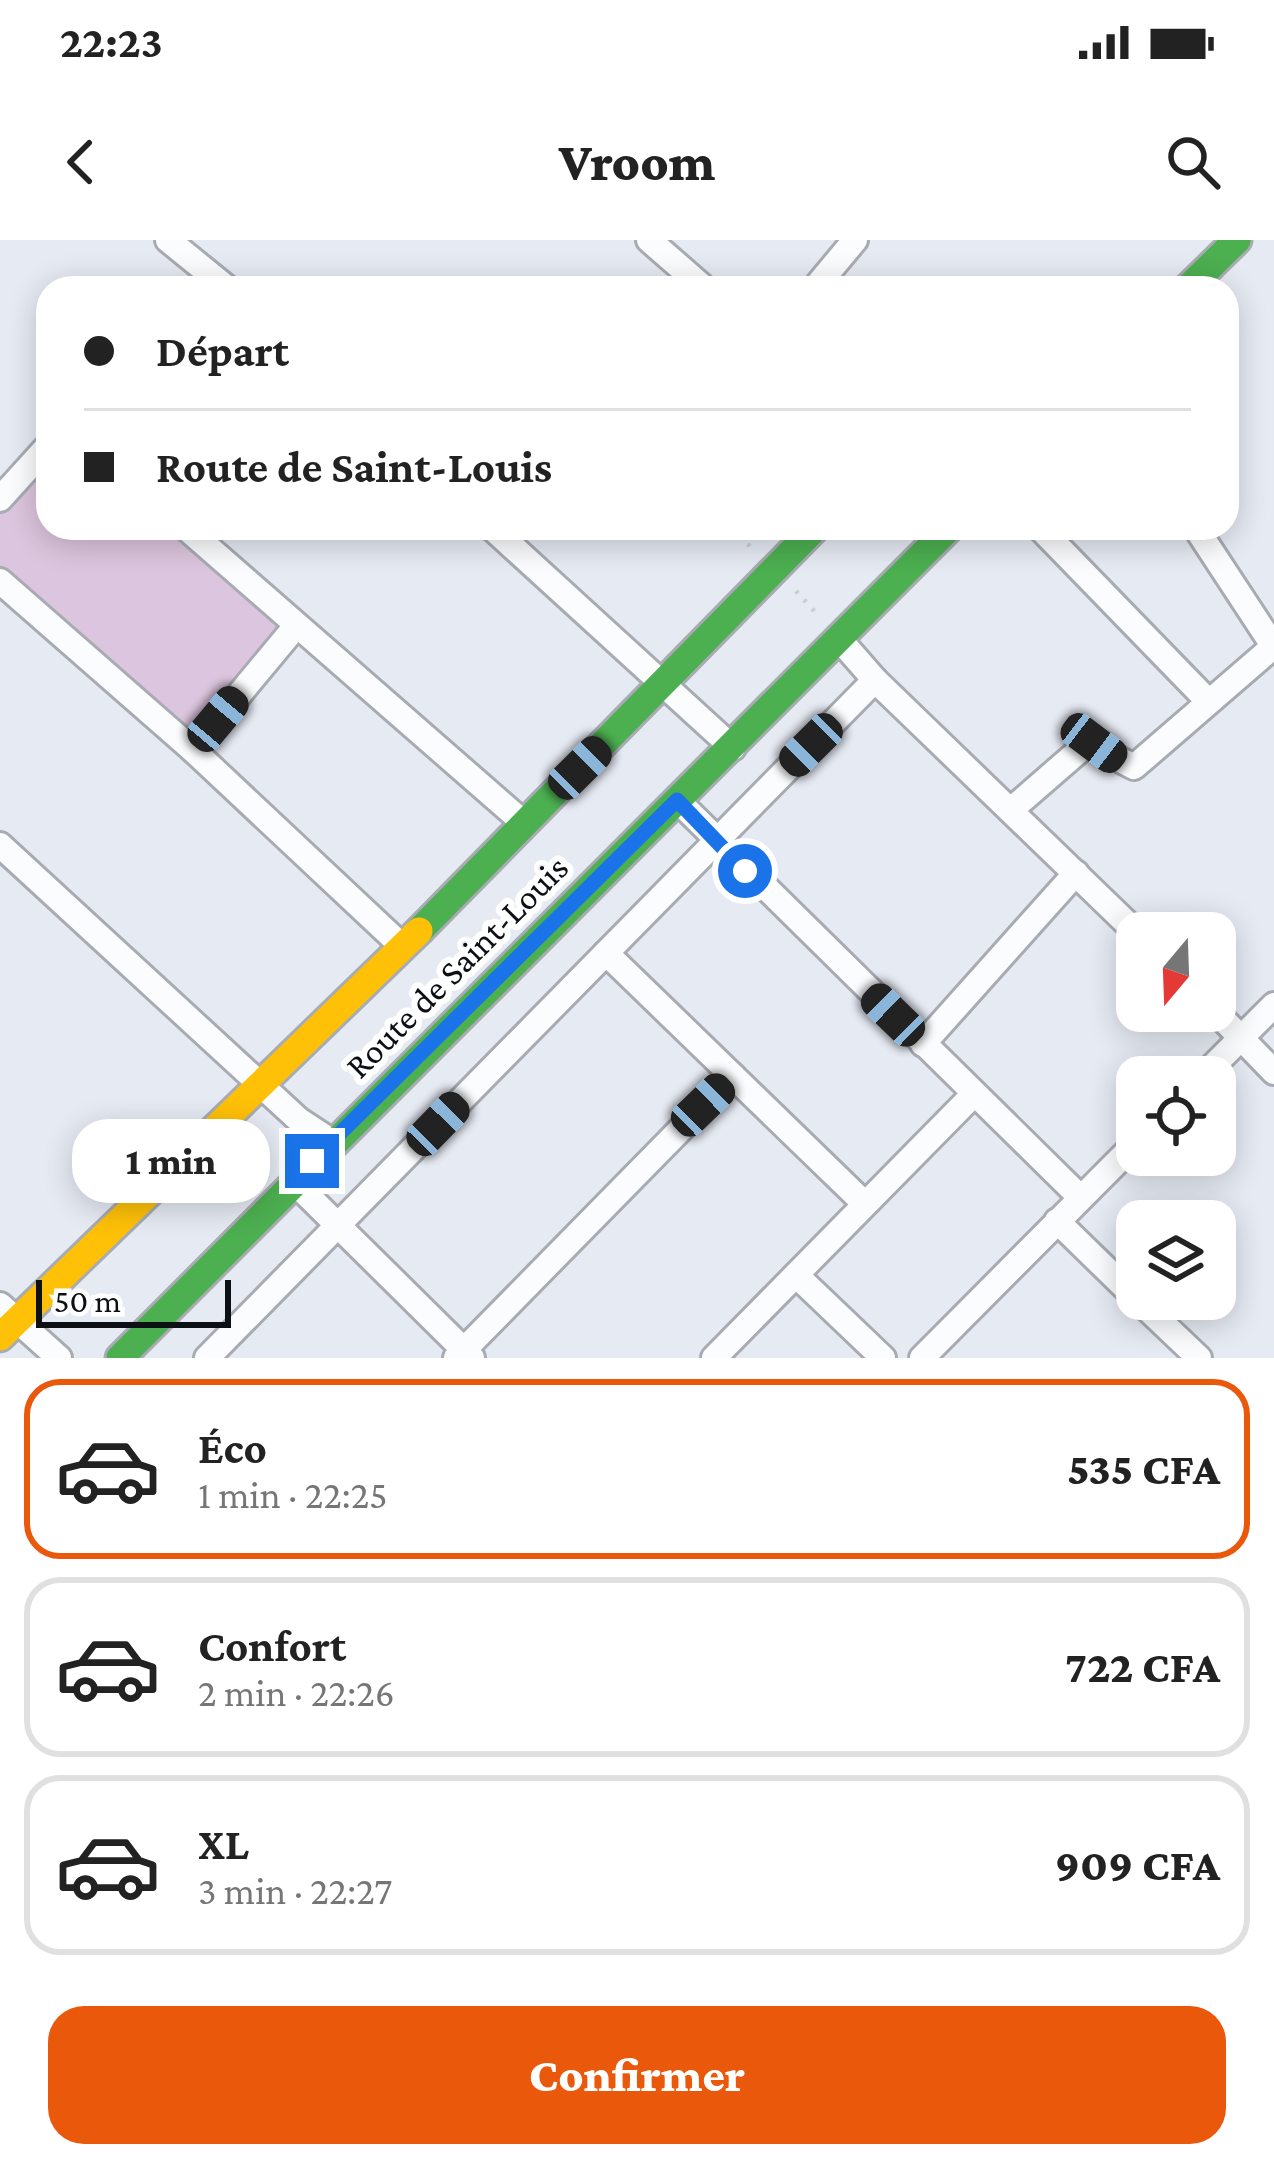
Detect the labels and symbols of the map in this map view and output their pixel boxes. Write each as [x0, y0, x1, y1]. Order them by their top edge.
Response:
car [181, 680, 255, 758]
car [773, 707, 849, 783]
car [1054, 707, 1134, 779]
car [542, 730, 618, 806]
route start [718, 844, 772, 898]
street label: Route de Saint-Louis [337, 847, 576, 1086]
north arrow [1116, 912, 1236, 1032]
car [855, 977, 931, 1053]
car [665, 1067, 741, 1143]
car [400, 1086, 476, 1162]
callout: 1 min [72, 1119, 270, 1203]
route end [285, 1134, 339, 1188]
scale bar [36, 1274, 231, 1327]

